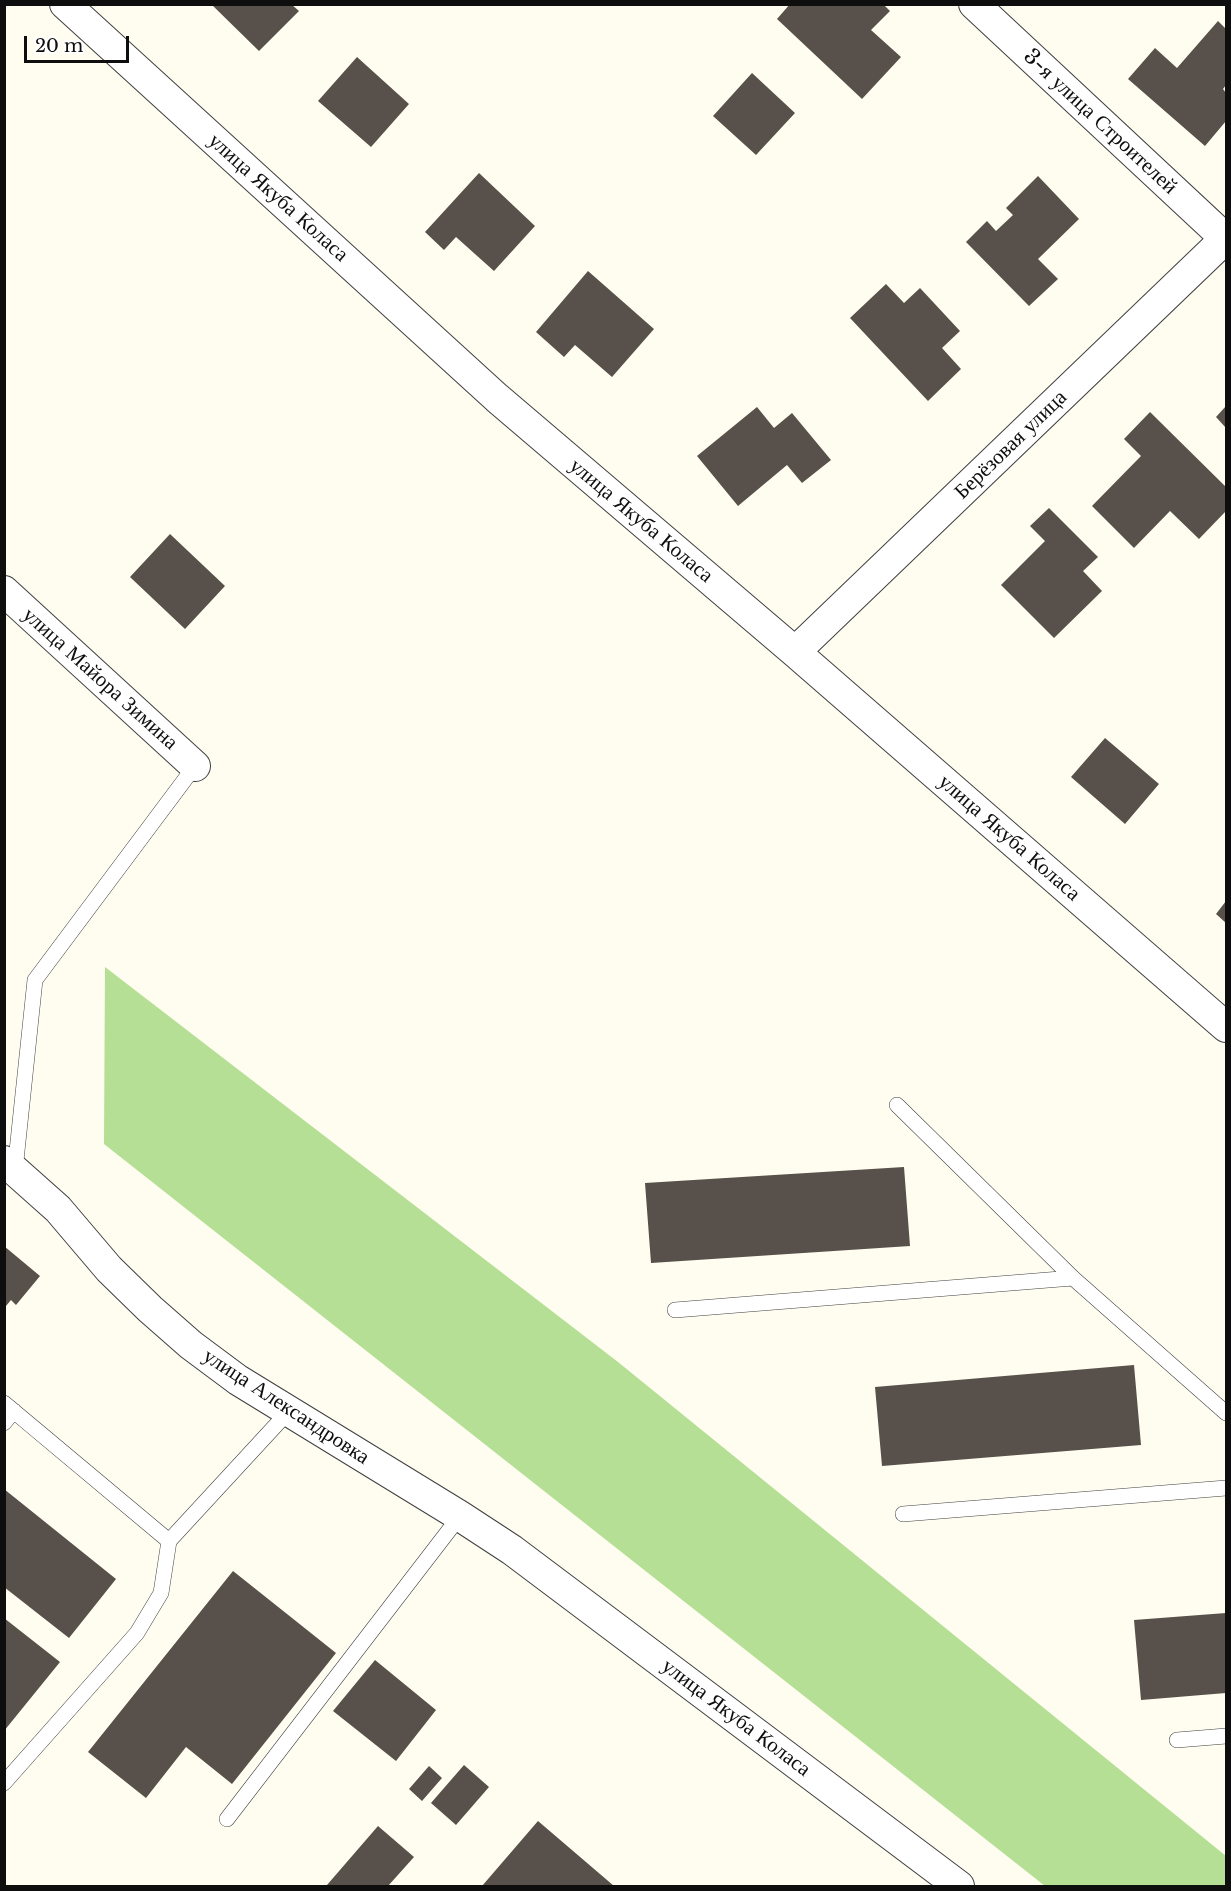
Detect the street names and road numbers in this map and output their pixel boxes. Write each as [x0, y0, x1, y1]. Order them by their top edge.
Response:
street label: 3-я улица Строителей [1018, 44, 1182, 200]
street label: улица Якуба Коласа [203, 128, 353, 268]
street label: Берёзовая улица [950, 385, 1072, 505]
street label: улица Якуба Коласа [564, 454, 718, 588]
street label: улица Майора Зимина [17, 603, 183, 755]
street label: улица Якуба Коласа [933, 769, 1085, 907]
street label: улица Александровка [198, 1344, 374, 1470]
street label: улица Якуба Коласа [657, 1654, 815, 1782]

